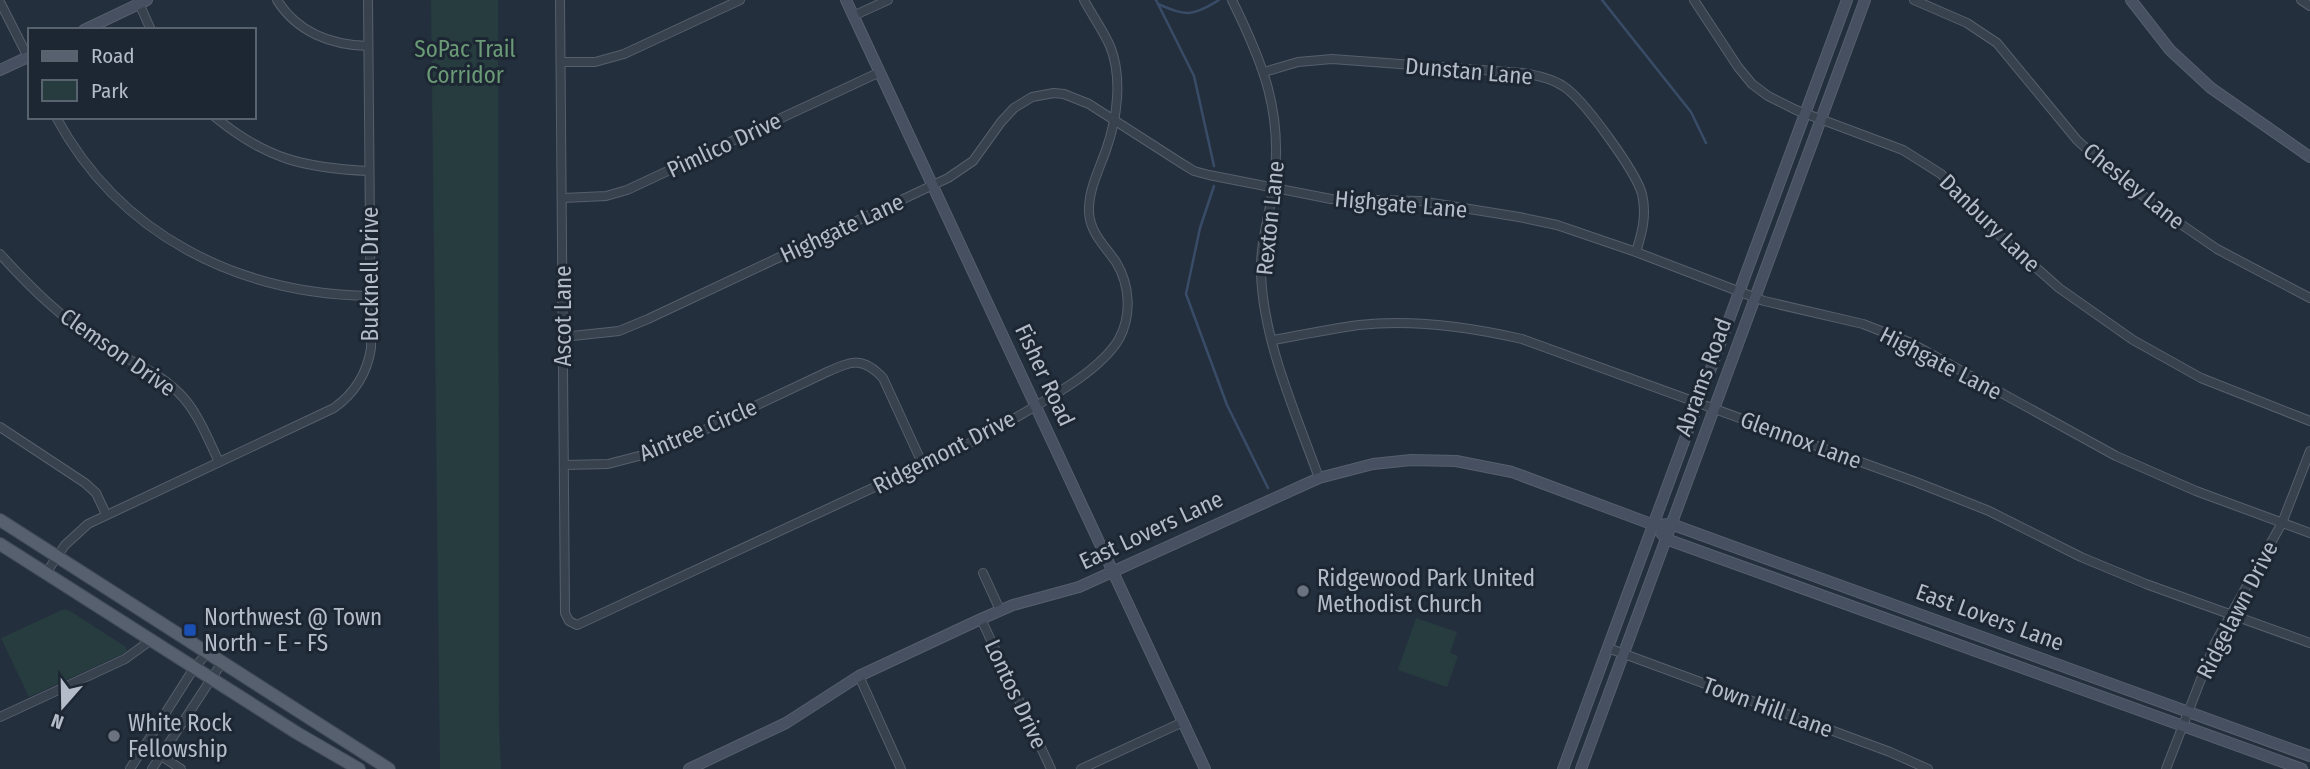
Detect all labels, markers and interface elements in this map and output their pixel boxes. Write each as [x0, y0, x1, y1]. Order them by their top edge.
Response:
legend [28, 28, 256, 119]
park label: SoPac Trail Corridor [414, 35, 516, 89]
text: Road [91, 43, 135, 69]
street label: Dunstan Lane [1404, 51, 1534, 91]
text: Park [91, 78, 129, 104]
street label: Pimlico Drive [662, 106, 786, 184]
street label: Chesley Lane [2078, 137, 2190, 235]
street label: Rexton Lane [1250, 159, 1290, 277]
street label: Danbury Lane [1934, 168, 2046, 278]
street label: Highgate Lane [1334, 184, 1468, 224]
street label: Highgate Lane [776, 187, 908, 269]
street label: Bucknell Drive [356, 207, 384, 341]
street label: Ascot Lane [549, 265, 577, 367]
street label: Clemson Drive [55, 302, 181, 402]
street label: Abrams Road [1669, 314, 1737, 440]
street label: Fisher Road [1009, 319, 1081, 431]
street label: Highgate Lane [1875, 320, 2007, 406]
street label: Aintree Circle [635, 393, 761, 467]
street label: Ridgemont Drive [868, 404, 1020, 500]
street label: Glennox Lane [1737, 405, 1865, 475]
street label: East Lovers Lane [1075, 484, 1227, 576]
street label: Ridgelawn Drive [2190, 536, 2284, 684]
place label: Ridgewood Park United Methodist Church [1317, 564, 1535, 618]
street label: East Lovers Lane [1912, 577, 2068, 657]
marker: Ridgewood Park United Methodist Church [1295, 583, 1311, 599]
place label: Northwest @ Town North - E - FS [204, 603, 382, 657]
marker: Northwest @ Town North - E - FS [182, 622, 198, 638]
street label: Lontos Drive [979, 635, 1053, 753]
north arrow [28, 671, 98, 741]
street label: Town Hill Lane [1699, 671, 1837, 743]
text: N [48, 709, 67, 734]
place label: White Rock Fellowship [128, 709, 232, 763]
marker: White Rock Fellowship [106, 728, 122, 744]

